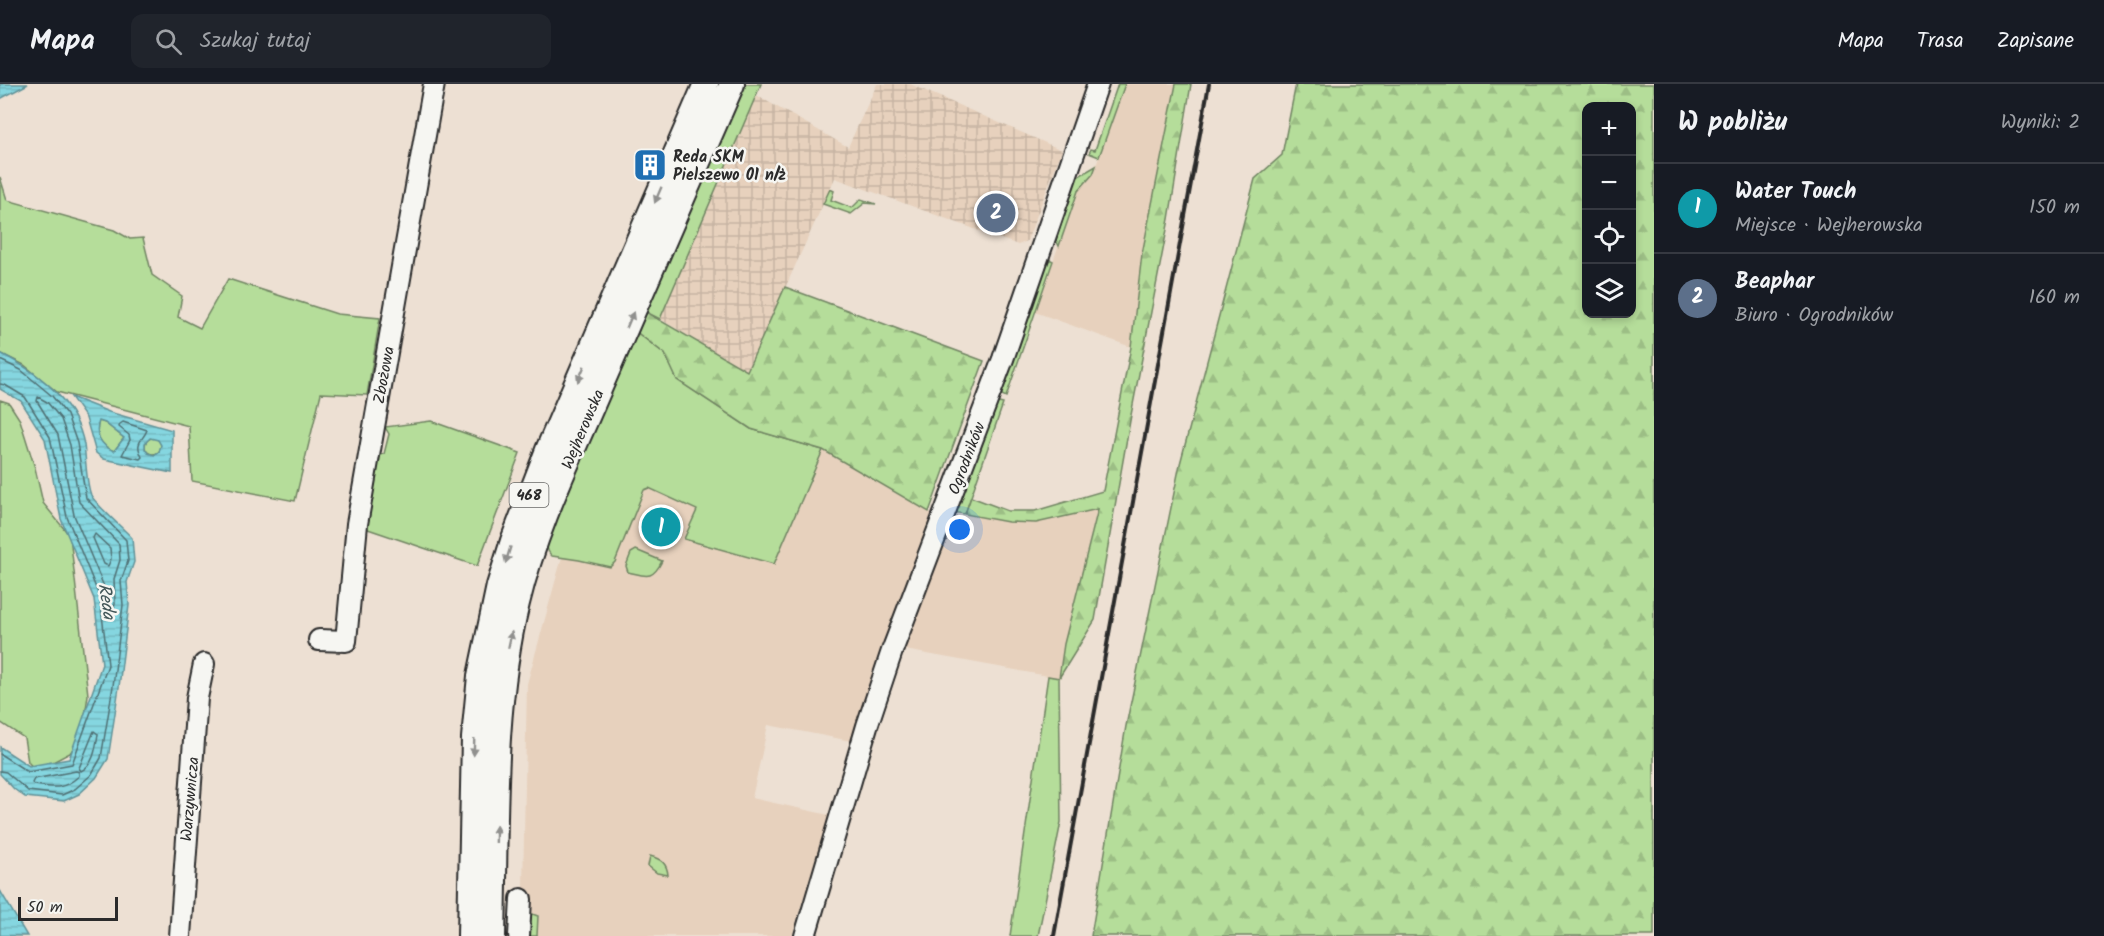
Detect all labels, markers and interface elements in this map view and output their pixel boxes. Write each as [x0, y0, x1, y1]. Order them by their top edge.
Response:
search box [131, 14, 551, 68]
text: Mapa [30, 19, 95, 64]
text: Szukaj tutaj [200, 24, 310, 59]
icon: search [152, 25, 185, 58]
text: Mapa [1838, 25, 1884, 58]
text: Trasa [1917, 25, 1964, 58]
text: Zapisane [1997, 25, 2074, 58]
map controls [1582, 102, 1636, 318]
button: + [1582, 102, 1636, 156]
text: W pobliżu [1678, 102, 1787, 144]
text: Wyniki: 2 [2001, 107, 2080, 139]
place label: Reda SKM Pielszewo 01 n/ż [673, 145, 786, 188]
building icon: Reda SKM Pielszewo 01 n/ż [632, 147, 668, 183]
button: − [1582, 156, 1636, 210]
text: Water Touch [1735, 175, 1856, 210]
one-way arrow [653, 187, 663, 205]
pin: 2 [976, 190, 1016, 236]
text: 1 [1694, 192, 1701, 224]
text: 150 m [2029, 192, 2080, 224]
button: locate [1582, 210, 1636, 264]
text: Miejsce · Wejherowska [1735, 210, 1923, 242]
button: layers [1582, 264, 1636, 318]
text: Beaphar [1735, 265, 1814, 300]
text: 2 [1692, 282, 1703, 314]
text: 160 m [2029, 282, 2080, 314]
text: Biuro · Ogrodników [1735, 300, 1893, 332]
one-way arrow [625, 311, 635, 329]
street label: Zbożowa [367, 345, 402, 406]
one-way arrow [576, 366, 585, 383]
street label: Wejherowska [555, 386, 611, 473]
street label: Ogrodników [942, 418, 993, 498]
road number: 468 [510, 483, 548, 507]
pin: 1 [642, 504, 680, 550]
your location [945, 515, 974, 544]
one-way arrow [503, 546, 513, 565]
water label: Reda [88, 581, 123, 623]
one-way arrow [506, 630, 515, 649]
one-way arrow [470, 737, 479, 756]
street label: Warzywnicza [174, 756, 207, 842]
one-way arrow [491, 824, 500, 843]
scale bar [18, 894, 118, 922]
text: 50 m [27, 895, 63, 920]

